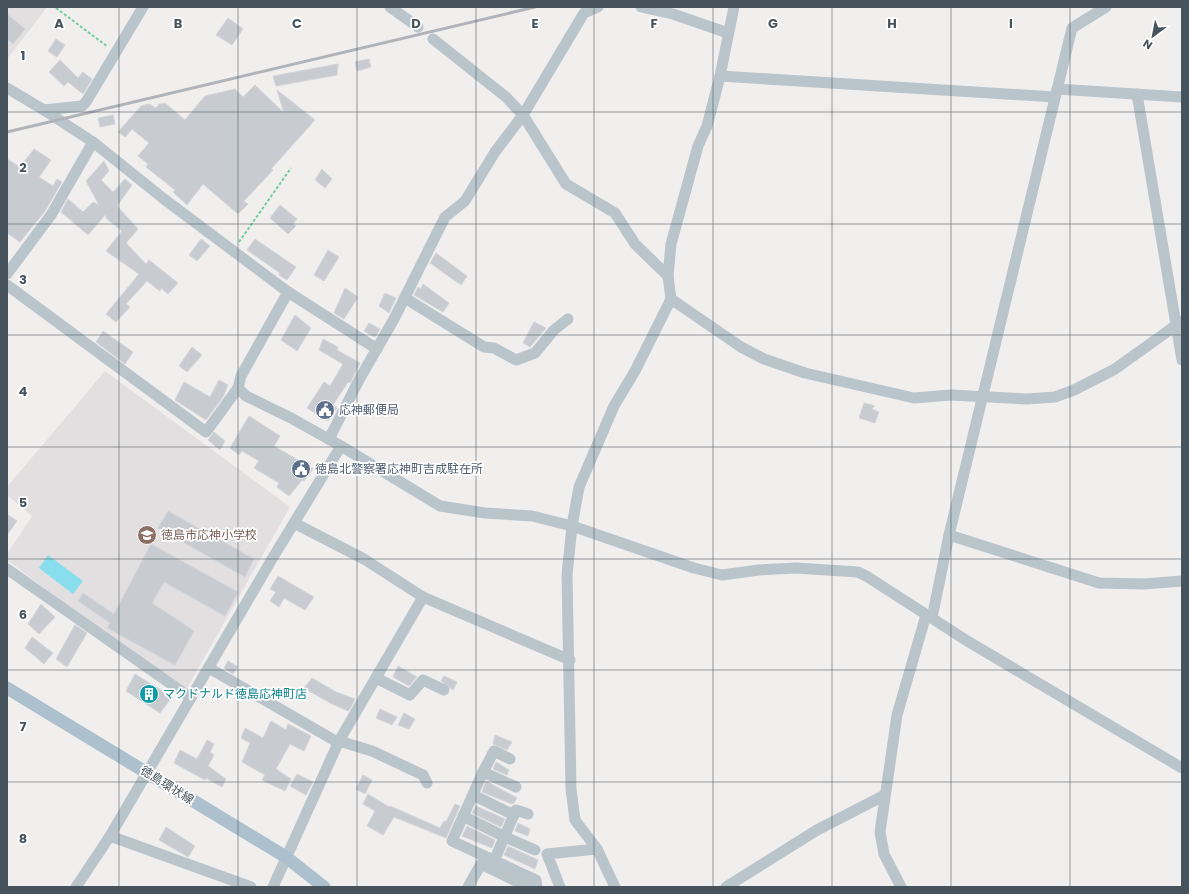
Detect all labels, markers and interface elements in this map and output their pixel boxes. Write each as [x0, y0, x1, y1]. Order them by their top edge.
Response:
text: A [54, 14, 64, 33]
text: B [174, 14, 183, 33]
text: C [292, 14, 302, 33]
text: D [411, 14, 421, 33]
text: E [531, 14, 539, 33]
text: F [650, 14, 658, 33]
text: G [768, 14, 778, 33]
text: H [887, 14, 897, 33]
text: I [1009, 14, 1013, 33]
north arrow [1133, 16, 1173, 56]
text: N [1140, 36, 1155, 53]
text: 1 [21, 46, 25, 65]
text: 2 [19, 158, 27, 177]
text: 3 [19, 270, 27, 289]
text: 4 [19, 382, 28, 401]
public building icon: 応神郵便局 [314, 399, 336, 421]
place label: 応神郵便局 [339, 401, 399, 418]
public building icon: 徳島北警察署応神町吉成駐在所 [290, 458, 312, 480]
place label: 徳島北警察署応神町吉成駐在所 [315, 460, 483, 477]
text: 5 [19, 493, 27, 512]
school or university icon: 徳島市応神小学校 [136, 524, 158, 546]
place label: 徳島市応神小学校 [161, 526, 257, 543]
text: 6 [19, 605, 27, 624]
building icon: マクドナルド徳島応神町店 [138, 683, 160, 705]
place label: マクドナルド徳島応神町店 [163, 685, 307, 702]
text: 7 [20, 717, 27, 736]
street label: 徳島環状線 [137, 761, 197, 808]
text: 8 [19, 829, 27, 848]

